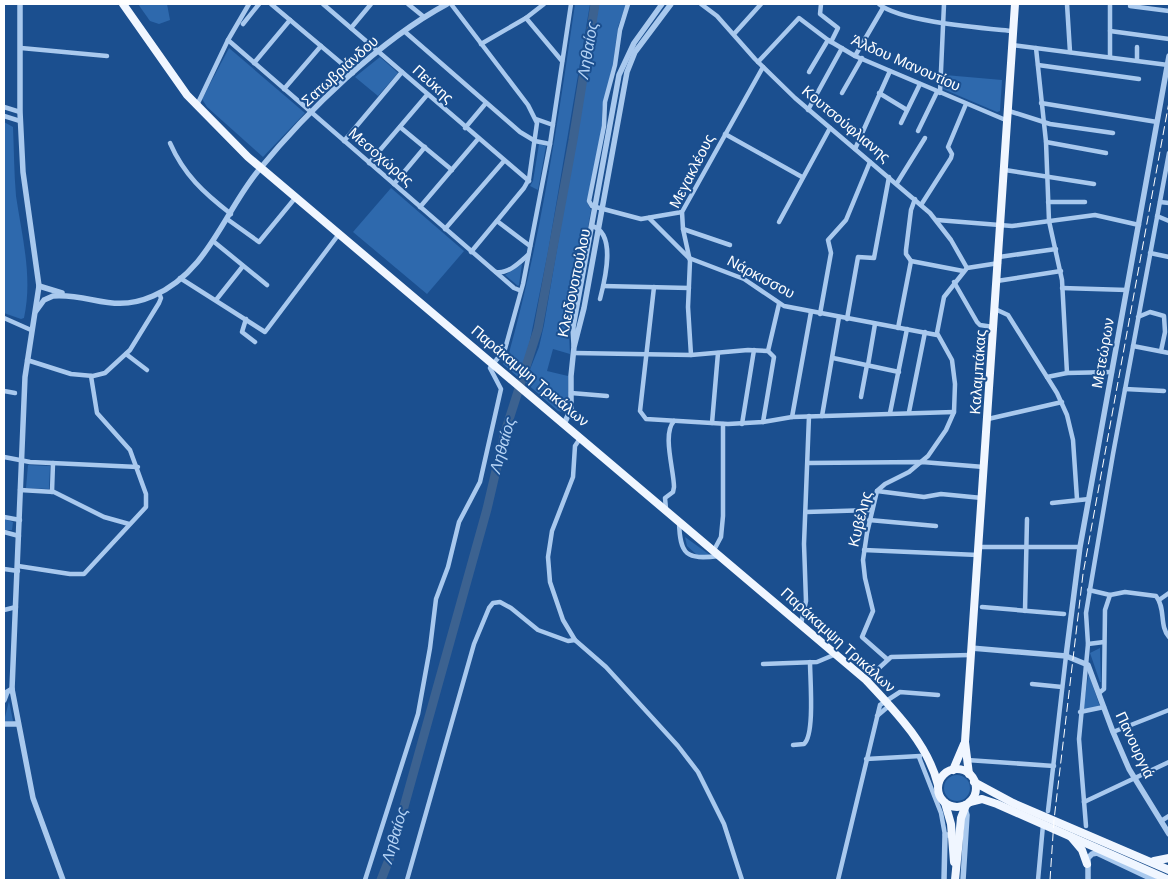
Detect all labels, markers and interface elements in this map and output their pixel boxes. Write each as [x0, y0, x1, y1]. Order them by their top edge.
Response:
water label: Ληθαίος [574, 20, 601, 81]
street label: Άλδου Μανουτίου [849, 31, 963, 94]
street label: Σατωβριάνδου [298, 32, 381, 109]
street label: Πεύκης [410, 61, 457, 106]
street label: Κουτσούφλιανης [799, 82, 894, 165]
street label: Μεσοχώρας [346, 124, 417, 189]
street label: Μεγακλέους [666, 131, 717, 211]
street label: Κλειδονοπούλου [554, 227, 593, 339]
street label: Νάρκισσου [725, 252, 798, 301]
street label: Μετεώρων [1088, 316, 1117, 389]
street label: Παράκαμψη Τρικάλων [468, 322, 592, 430]
street label: Καλαμπάκας [966, 329, 989, 415]
water label: Ληθαίος [486, 415, 519, 476]
street label: Κυβέλης [844, 489, 875, 548]
street label: Παράκαμψη Τρικάλων [778, 584, 899, 695]
street label: Πανουργιά [1113, 709, 1158, 781]
water label: Ληθαίος [378, 805, 411, 866]

